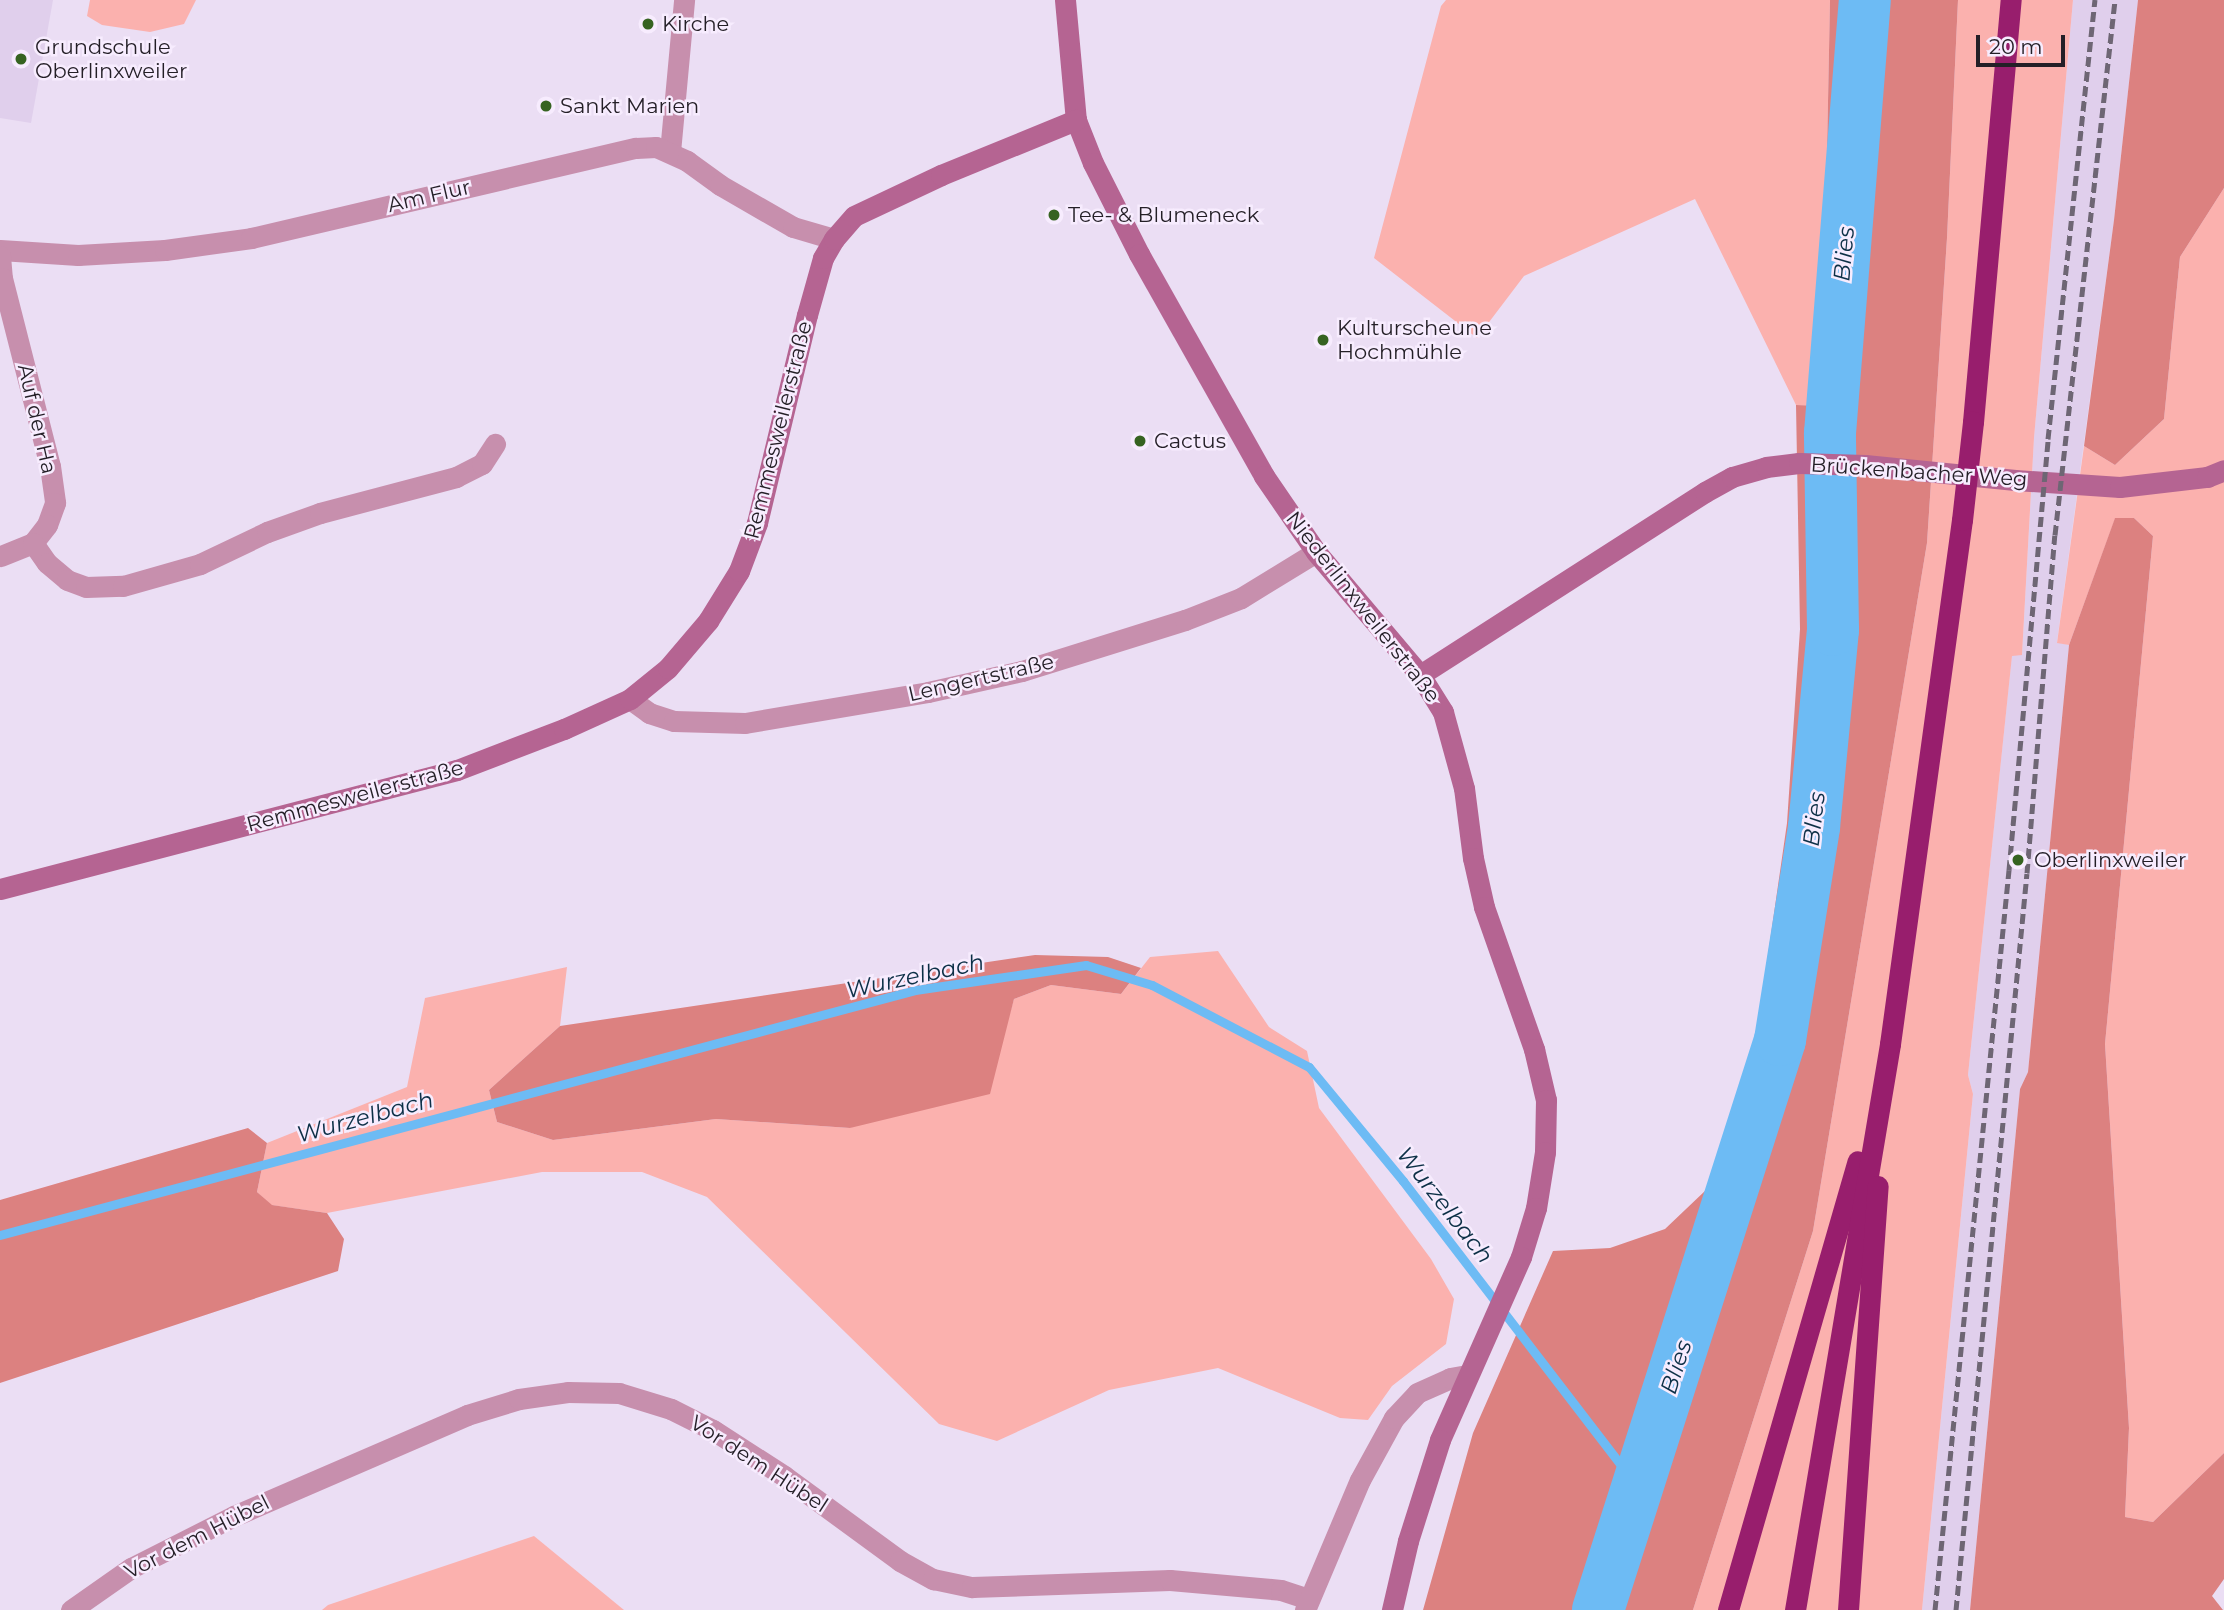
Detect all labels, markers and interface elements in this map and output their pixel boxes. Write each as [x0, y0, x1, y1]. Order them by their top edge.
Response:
place label: Kirche [662, 11, 729, 37]
marker: Kirche [640, 16, 656, 32]
scale bar [1979, 21, 2068, 65]
place label: Grundschule Oberlinxweiler [35, 34, 187, 84]
text: 20 m [1989, 34, 2043, 59]
marker: Grundschule Oberlinxweiler [13, 51, 29, 67]
place label: Sankt Marien [560, 93, 699, 119]
marker: Sankt Marien [538, 98, 554, 114]
street label: Am Flur [385, 174, 473, 218]
place label: Tee- & Blumeneck [1068, 202, 1259, 228]
marker: Tee- & Blumeneck [1046, 207, 1062, 223]
water label: Blies [1828, 225, 1860, 283]
place label: Kulturscheune Hochmühle [1337, 315, 1492, 365]
street label: Remmesweilerstraße [739, 318, 817, 542]
marker: Kulturscheune Hochmühle [1315, 332, 1331, 348]
street label: Auf der Ha [12, 362, 62, 476]
place label: Cactus [1154, 428, 1226, 454]
marker: Cactus [1132, 433, 1148, 449]
street label: Brückenbacher Weg [1810, 452, 2028, 492]
street label: Niederlinxweilerstraße [1281, 506, 1445, 708]
street label: Lengertstraße [906, 649, 1056, 707]
street label: Remmesweilerstraße [244, 755, 466, 837]
water label: Blies [1797, 790, 1831, 848]
place label: Oberlinxweiler [2034, 847, 2186, 873]
marker: Oberlinxweiler [2008, 850, 2028, 870]
water label: Wurzelbach [844, 948, 986, 1004]
water label: Wurzelbach [294, 1086, 436, 1148]
water label: Wurzelbach [1391, 1141, 1499, 1269]
water label: Blies [1654, 1337, 1698, 1397]
street label: Vor dem Hübel [685, 1410, 833, 1518]
street label: Vor dem Hübel [120, 1490, 274, 1584]

